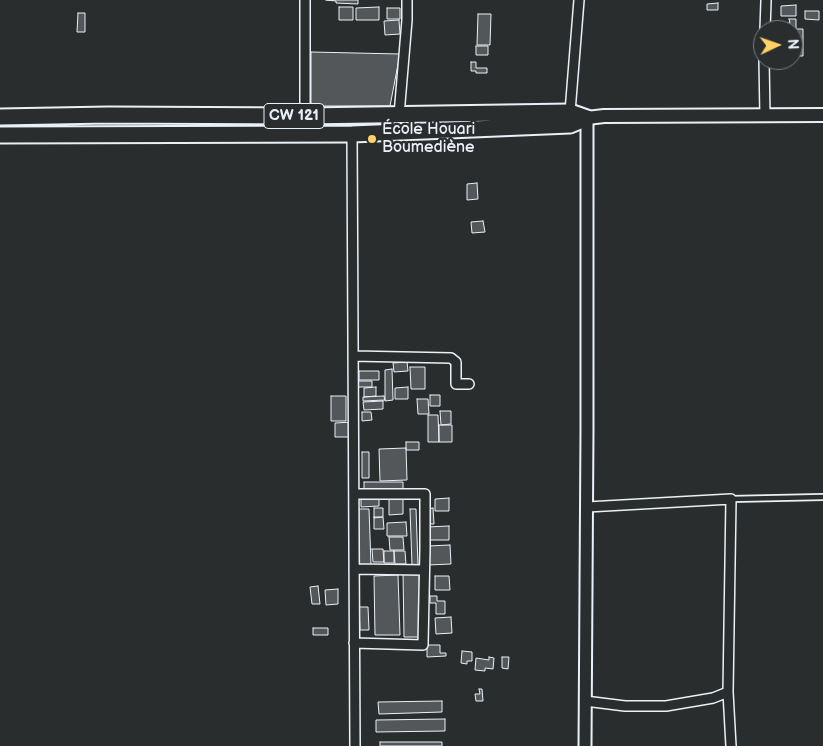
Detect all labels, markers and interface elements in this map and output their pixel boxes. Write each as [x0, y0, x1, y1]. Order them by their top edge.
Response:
north arrow [753, 20, 803, 70]
text: N [784, 39, 801, 50]
road number: CW 121 [264, 104, 324, 128]
place label: École Houari Boumediène [382, 120, 475, 158]
marker: École Houari Boumediène [366, 133, 378, 145]

